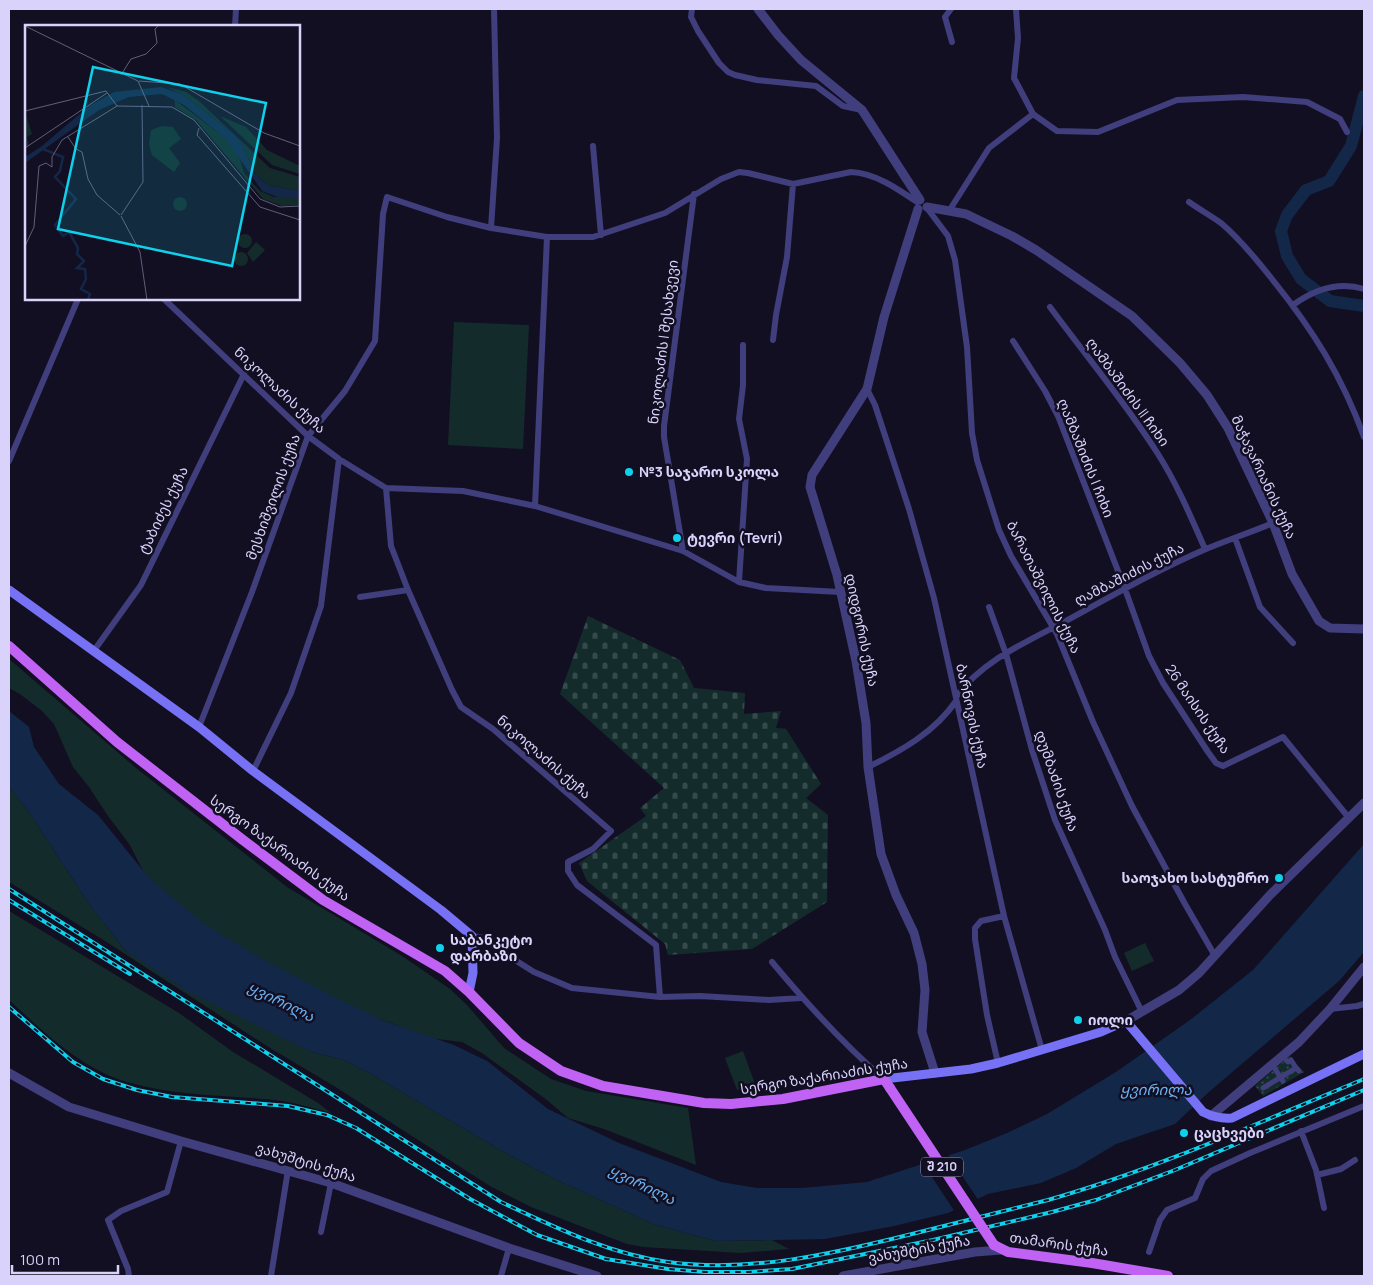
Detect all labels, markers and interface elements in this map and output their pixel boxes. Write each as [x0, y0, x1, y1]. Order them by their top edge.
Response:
inset map [25, 25, 300, 300]
street label: ნიკოლაძის I შესახვევი [643, 259, 682, 425]
street label: ღამბაშიძის II ჩიხი [1082, 334, 1174, 450]
street label: ნიკოლაძის ქუჩა [230, 342, 330, 437]
street label: ღამბაშიძის I ჩიხი [1054, 395, 1119, 520]
street label: მაჭავარიანის ქუჩა [1227, 412, 1301, 542]
street label: მესხიშვილის ქუჩა [241, 431, 304, 562]
place label: №3 საჯარო სკოლა [639, 462, 779, 481]
street label: ტაბიძეს ქუჩა [133, 463, 192, 557]
marker: №3 საჯარო სკოლა [623, 466, 635, 478]
street label: ბარათაშვილის ქუჩა [1003, 517, 1086, 656]
place label: ტევრი (Tevri) [687, 528, 784, 547]
marker: ტევრი (Tevri) [671, 532, 683, 544]
street label: ღამბაშიძის ქუჩა [1071, 538, 1187, 609]
street label: დიდგორის ქუჩა [841, 572, 884, 688]
street label: 26 მაისის ქუჩა [1161, 660, 1235, 757]
street label: ბარნოვის ქუჩა [952, 662, 993, 770]
street label: ნიკოლაძის ქუჩა [493, 710, 596, 803]
street label: დუმბაძის ქუჩა [1031, 728, 1084, 834]
street label: სერგო ზაქარიაძის ქუჩა [206, 790, 354, 905]
place label: საოჯახო სასტუმრო [1122, 868, 1269, 887]
marker: საოჯახო სასტუმრო [1273, 872, 1285, 884]
place label: საბანკეტო დარბაზი [450, 930, 532, 965]
marker: საბანკეტო დარბაზი [434, 942, 446, 954]
water label: ყვირილა [245, 976, 319, 1027]
place label: იოლი [1088, 1010, 1133, 1029]
marker: იოლი [1072, 1014, 1084, 1026]
street label: სერგო ზაქარიაძის ქუჩა [739, 1053, 909, 1098]
water label: ყვირილა [1120, 1079, 1192, 1100]
place label: ცაცხვები [1194, 1123, 1264, 1142]
marker: ცაცხვები [1178, 1127, 1190, 1139]
street label: ვახუშტის ქუჩა [254, 1137, 358, 1186]
road number: შ 210 [921, 1158, 963, 1176]
water label: ყვირილა [606, 1159, 680, 1210]
street label: თამარის ქუჩა [1009, 1227, 1110, 1260]
street label: ვახუშტის ქუჩა [866, 1230, 971, 1267]
scale bar [12, 1242, 119, 1274]
text: 100 m [20, 1249, 60, 1270]

